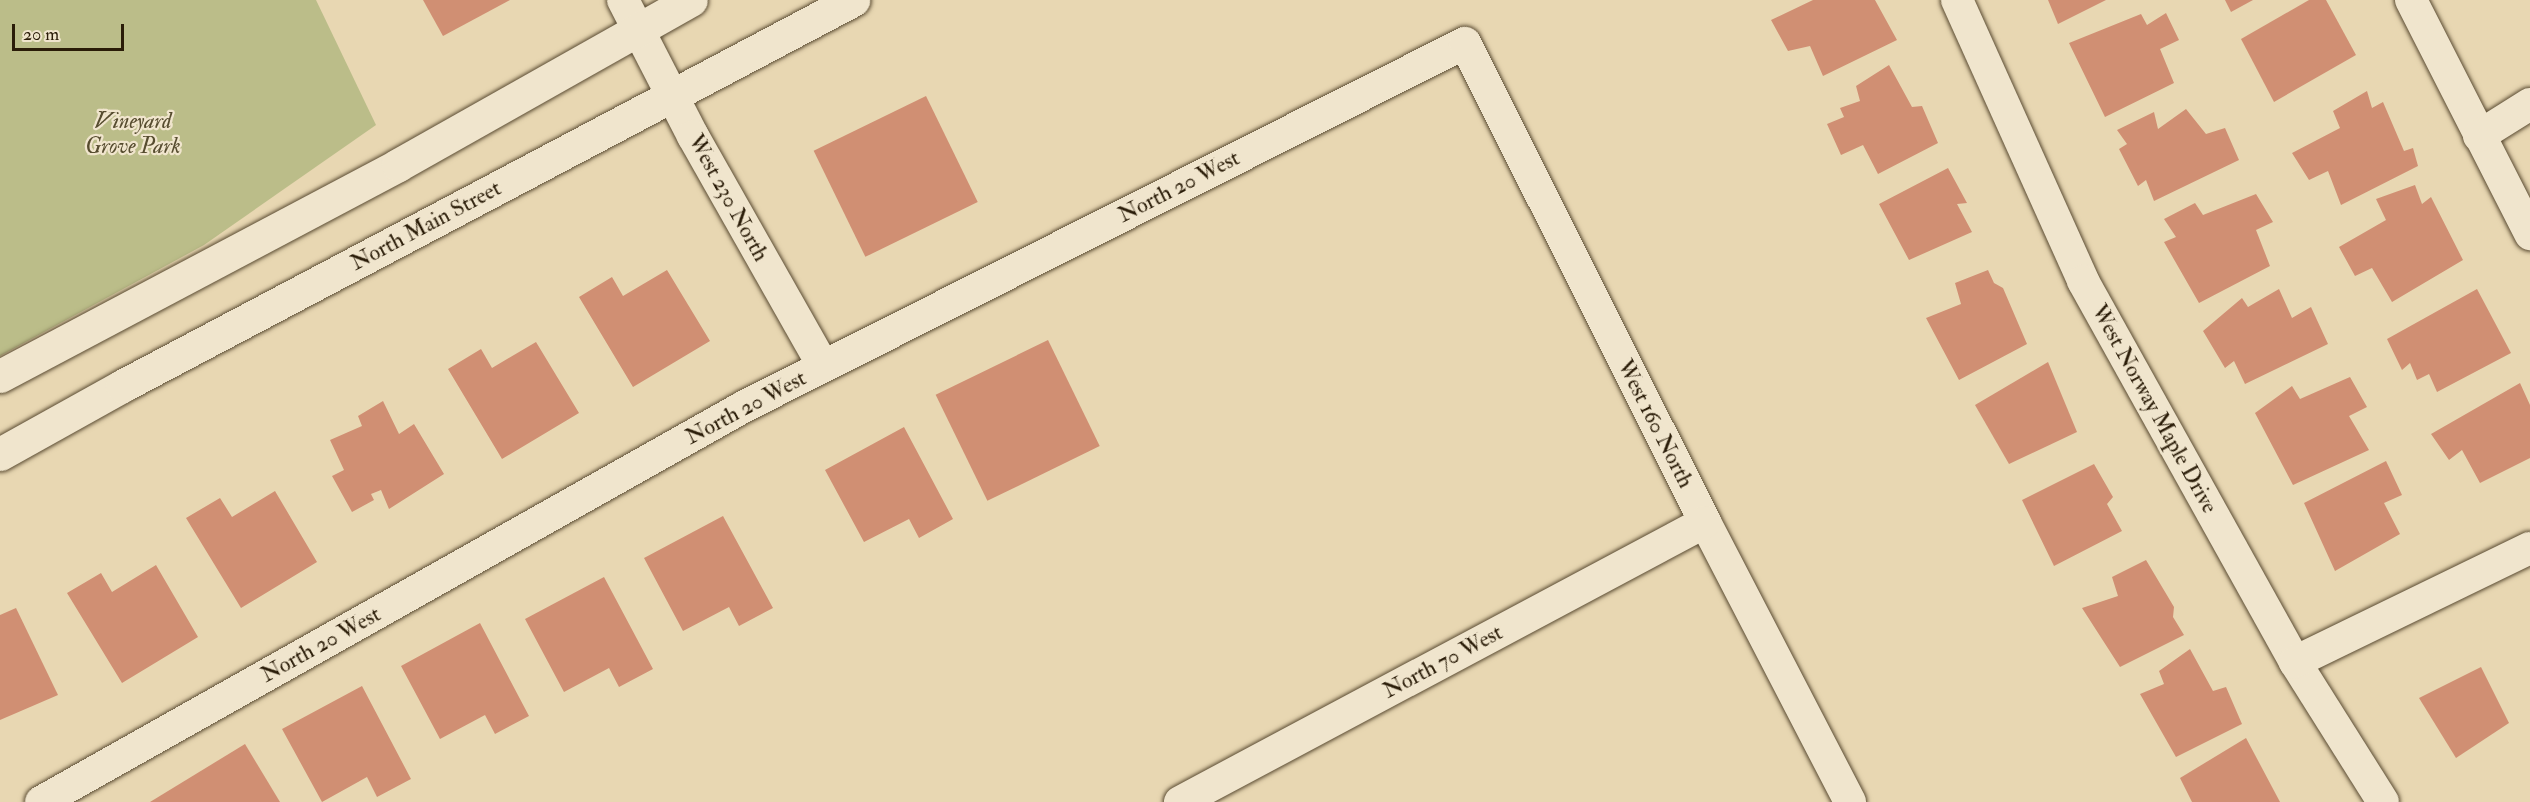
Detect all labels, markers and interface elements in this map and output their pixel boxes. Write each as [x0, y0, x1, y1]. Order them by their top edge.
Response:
scale bar [15, 12, 128, 50]
text: 20 m [23, 23, 59, 46]
park label: Vineyard Grove Park [85, 108, 181, 160]
street label: West 230 North [682, 130, 774, 266]
street label: North 20 West [1114, 145, 1244, 229]
street label: North Main Street [346, 175, 506, 277]
street label: West Norway Maple Drive [2086, 300, 2222, 518]
street label: West 160 North [1611, 356, 1699, 492]
street label: North 20 West [681, 365, 811, 451]
street label: North 20 West [257, 601, 385, 689]
street label: North 70 West [1379, 619, 1507, 705]

